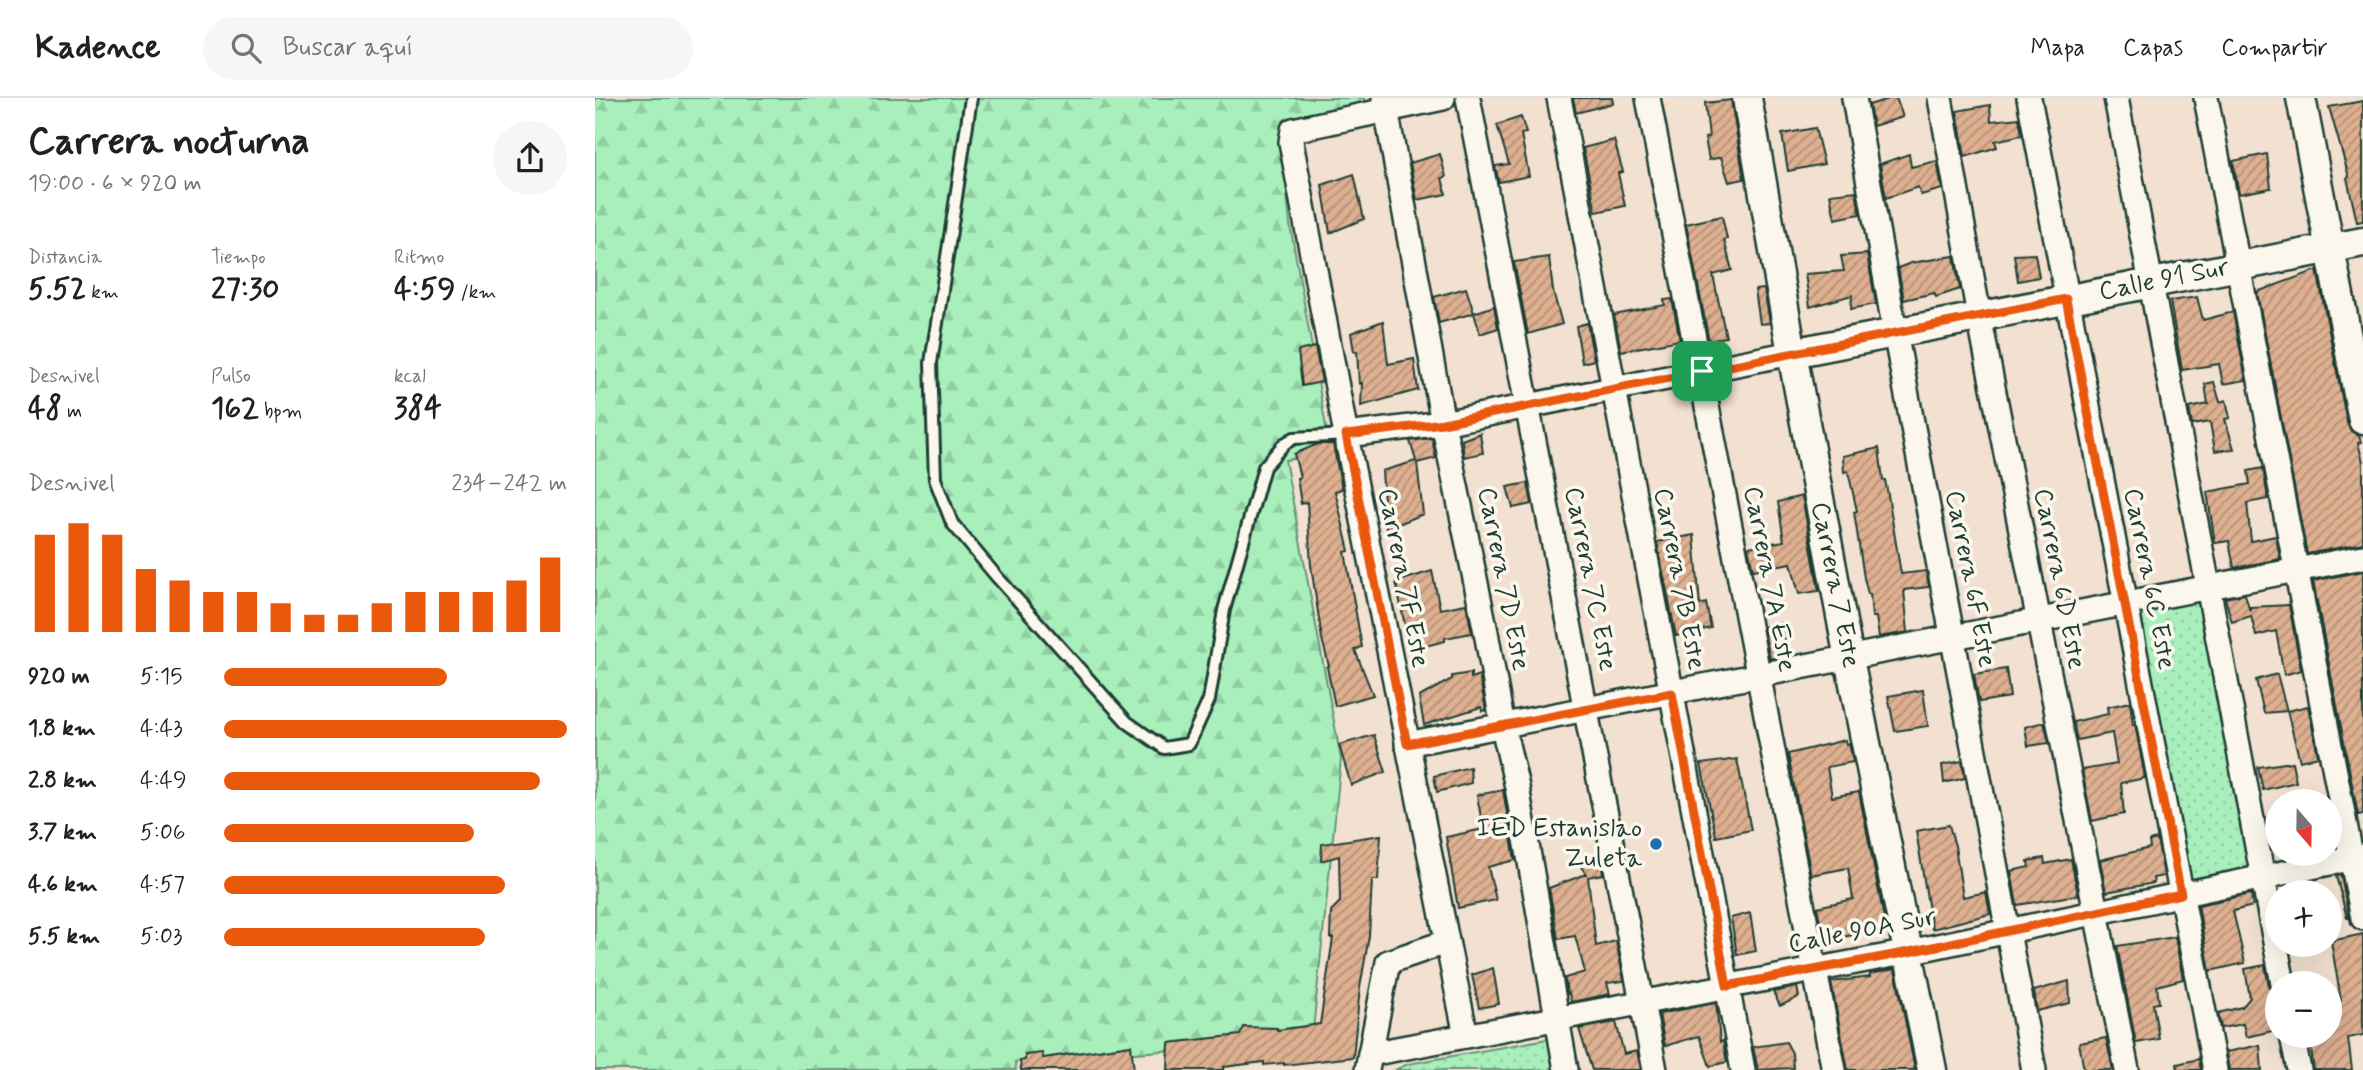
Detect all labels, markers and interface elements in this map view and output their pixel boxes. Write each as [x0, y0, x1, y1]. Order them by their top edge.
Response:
search box [203, 17, 693, 80]
text: Kadence [35, 26, 161, 70]
icon: search [227, 29, 265, 67]
text: Buscar aquí [283, 31, 413, 65]
text: Mapa [2030, 33, 2085, 64]
text: Capas [2123, 33, 2183, 64]
text: Compartir [2221, 33, 2328, 64]
text: Carrera nocturna [28, 118, 310, 167]
button: share [493, 121, 567, 195]
text: 19:00 · 6 × 920 m [28, 169, 202, 199]
text: Distancia [28, 245, 102, 270]
text: Tiempo [211, 245, 266, 270]
text: Ritmo [394, 245, 444, 270]
street label: Calle 91 Sur [2096, 251, 2232, 309]
text: 5.52 [28, 270, 86, 309]
text: 27:30 [211, 270, 280, 309]
text: 4:59 [394, 270, 455, 309]
text: km [86, 280, 119, 305]
text: /km [455, 280, 497, 305]
pin [1672, 341, 1732, 401]
icon: arrive [1683, 352, 1721, 390]
text: Desnivel [28, 364, 100, 389]
text: Pulso [211, 364, 251, 389]
text: kcal [394, 364, 426, 389]
text: 48 [28, 389, 62, 428]
text: 162 [211, 389, 259, 428]
text: 384 [394, 389, 442, 428]
text: m [62, 399, 82, 424]
text: bpm [259, 399, 302, 424]
text: Desnivel [28, 469, 115, 499]
text: 234–242 m [451, 469, 567, 499]
street label: Carrera 7A Este [1734, 483, 1804, 675]
street label: Carrera 7D Este [1469, 484, 1537, 674]
street label: Carrera 7C Este [1556, 484, 1625, 674]
street label: Carrera 7F Este [1369, 485, 1437, 671]
street label: Carrera 7B Este [1645, 485, 1713, 673]
street label: Carrera 6C Este [2115, 485, 2183, 673]
street label: Carrera 6D Este [2025, 486, 2093, 673]
street label: Carrera 6F Este [1936, 488, 2004, 670]
street label: Carrera 7 Este [1802, 499, 1868, 671]
text: 920 m [28, 662, 90, 692]
text: 5:15 [140, 662, 182, 692]
text: 1.8 km [28, 714, 96, 744]
text: 4:43 [140, 714, 183, 744]
text: 2.8 km [28, 766, 97, 796]
text: 4:49 [140, 766, 187, 796]
north arrow [2265, 789, 2341, 866]
map controls [2265, 789, 2342, 1048]
place label: IED Estanislao Zuleta [1476, 812, 1642, 876]
text: 3.7 km [28, 818, 97, 848]
text: 5:06 [140, 818, 186, 848]
marker: IED Estanislao Zuleta [1648, 836, 1664, 852]
text: 4.6 km [28, 870, 98, 900]
text: 4:57 [140, 870, 185, 900]
button: + [2265, 880, 2342, 957]
street label: Calle 90A Sur [1785, 900, 1939, 962]
text: 5.5 km [28, 922, 100, 952]
text: 5:03 [140, 922, 183, 952]
button: − [2265, 971, 2342, 1048]

